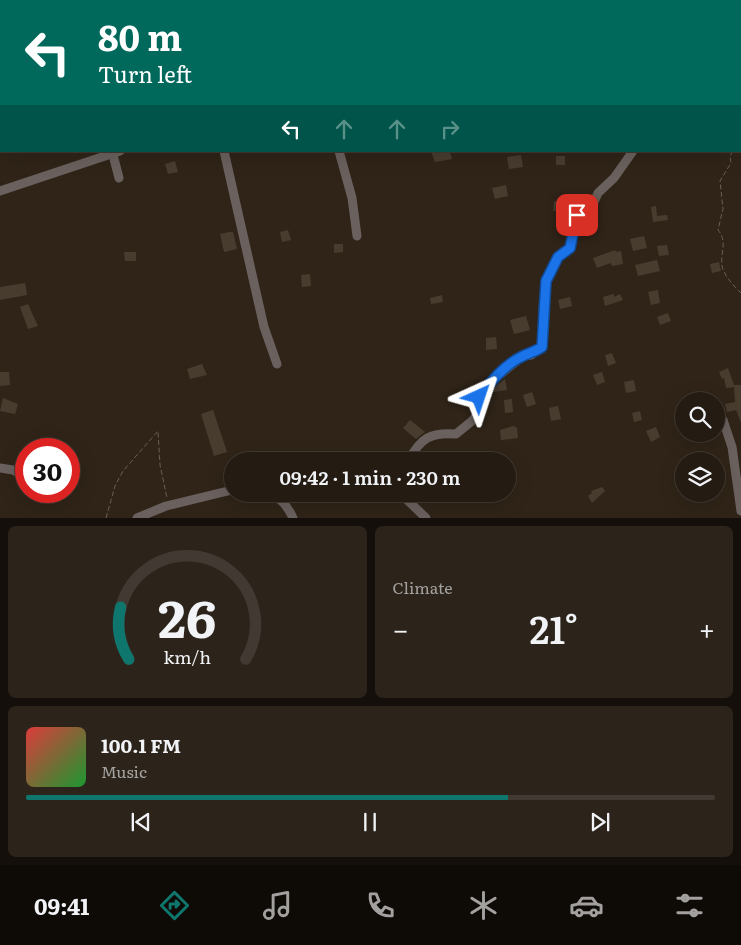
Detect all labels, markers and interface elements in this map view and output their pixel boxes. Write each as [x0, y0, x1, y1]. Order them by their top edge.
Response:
text: 80 m [98, 10, 182, 62]
icon: left [15, 20, 80, 85]
text: Turn left [98, 57, 192, 90]
icon: left [277, 115, 305, 143]
icon: ahead [330, 115, 358, 143]
icon: ahead [383, 115, 411, 143]
icon: right [436, 115, 464, 143]
pin [556, 194, 598, 236]
icon: arrive [563, 201, 591, 229]
position arrow [452, 370, 504, 422]
map controls [675, 392, 725, 502]
button: search [675, 392, 725, 442]
speed limit sign: 30 [15, 438, 80, 503]
button: layers [675, 452, 725, 502]
text: 09:42 · 1 min · 230 m [279, 463, 461, 491]
text: Climate [393, 575, 453, 599]
text: 26 [158, 577, 216, 654]
text: 21° [529, 599, 578, 656]
text: − [393, 607, 409, 649]
text: + [699, 607, 715, 649]
text: km/h [163, 643, 211, 670]
text: 100.1 FM [101, 731, 181, 759]
text: Music [101, 759, 147, 783]
icon: previous [127, 808, 155, 836]
icon: pause [356, 808, 384, 836]
icon: next [586, 808, 614, 836]
icon: directions [157, 888, 192, 923]
icon: music [260, 888, 295, 923]
icon: phone [363, 888, 398, 923]
icon: climate [466, 888, 501, 923]
icon: car [569, 888, 604, 923]
icon: filters [672, 888, 707, 923]
text: 09:41 [34, 889, 89, 922]

